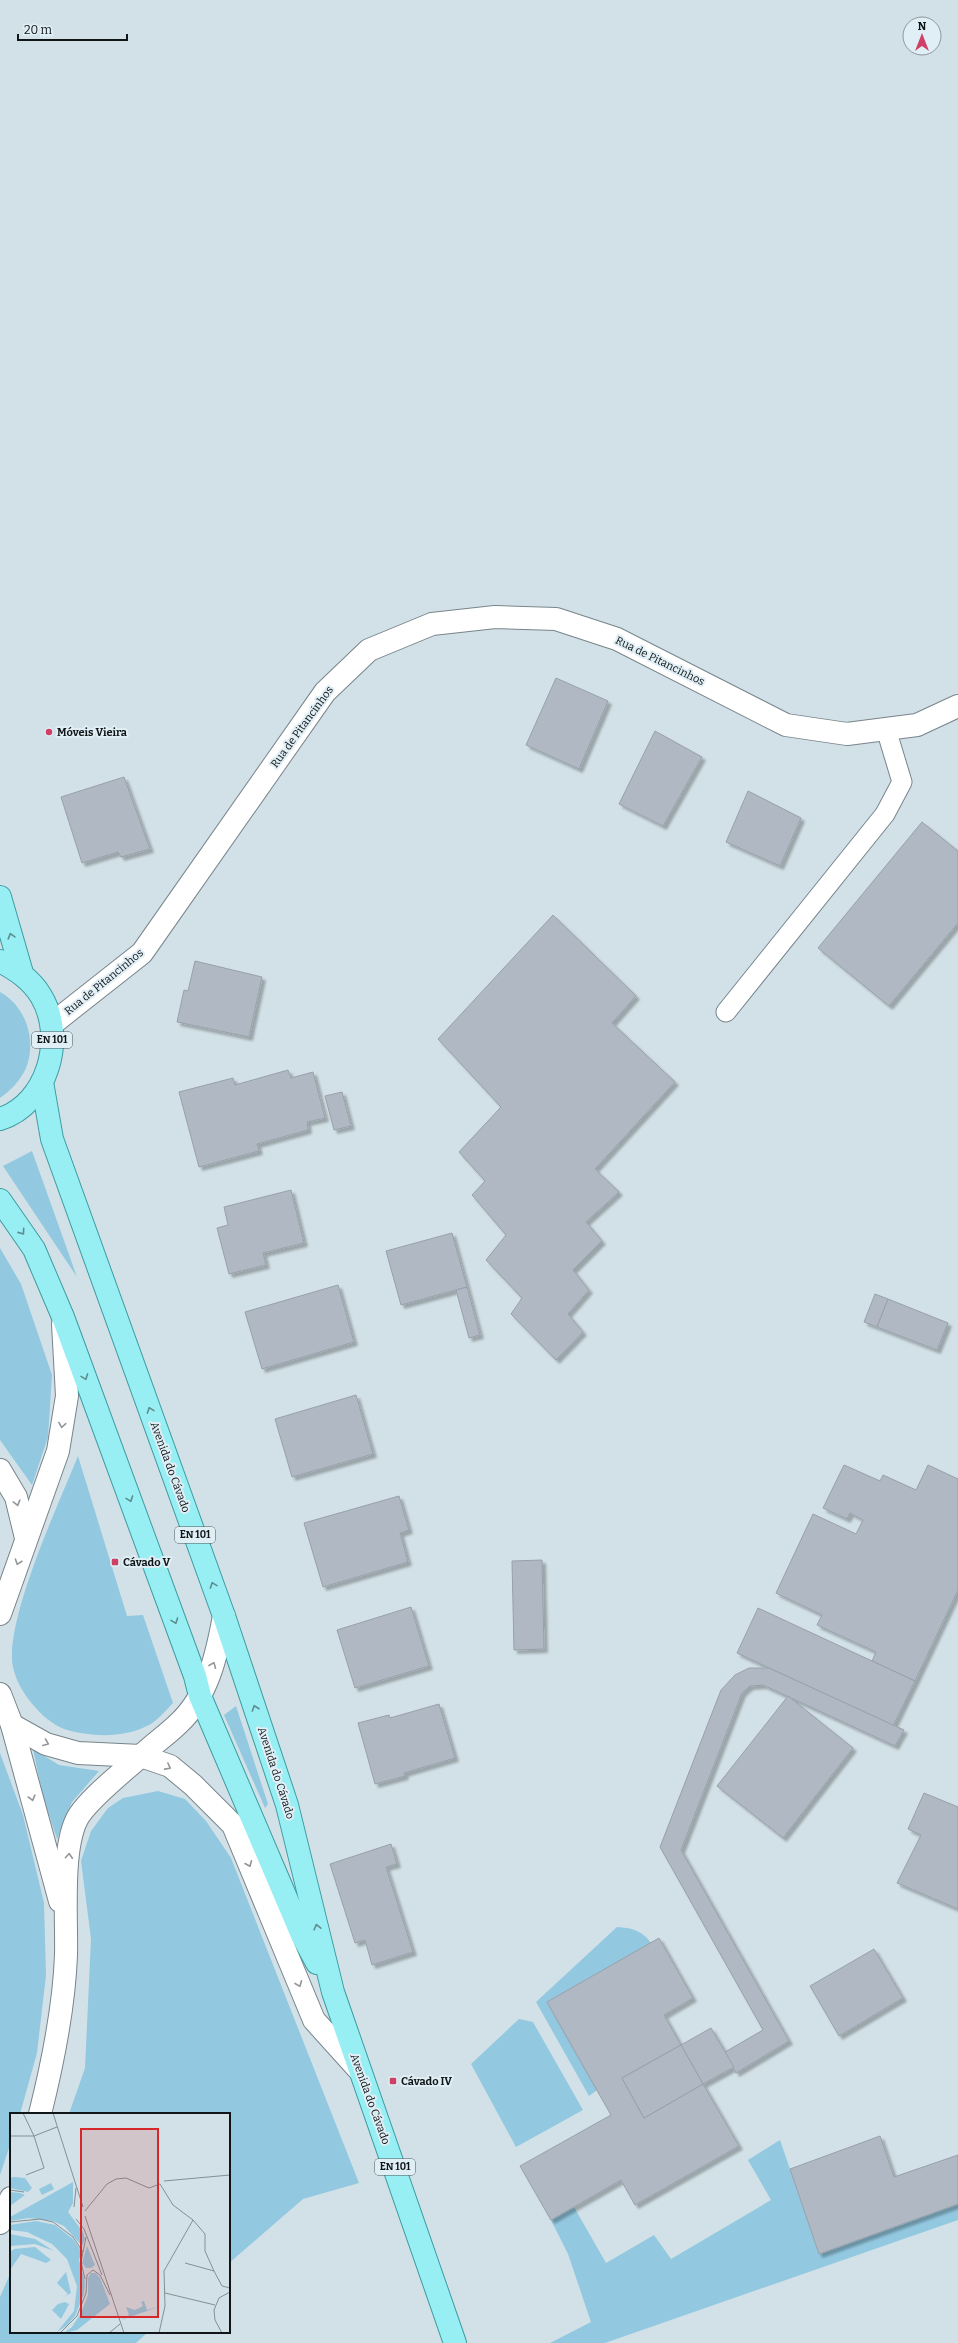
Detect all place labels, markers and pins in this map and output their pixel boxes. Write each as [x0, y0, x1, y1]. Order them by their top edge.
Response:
place label: Móveis Vieira [57, 726, 128, 739]
marker: Móveis Vieira [44, 727, 54, 737]
place label: Cávado V [123, 1556, 171, 1569]
marker: Cávado V [110, 1557, 120, 1567]
place label: Cávado IV [401, 2075, 452, 2088]
marker: Cávado IV [388, 2076, 398, 2086]

